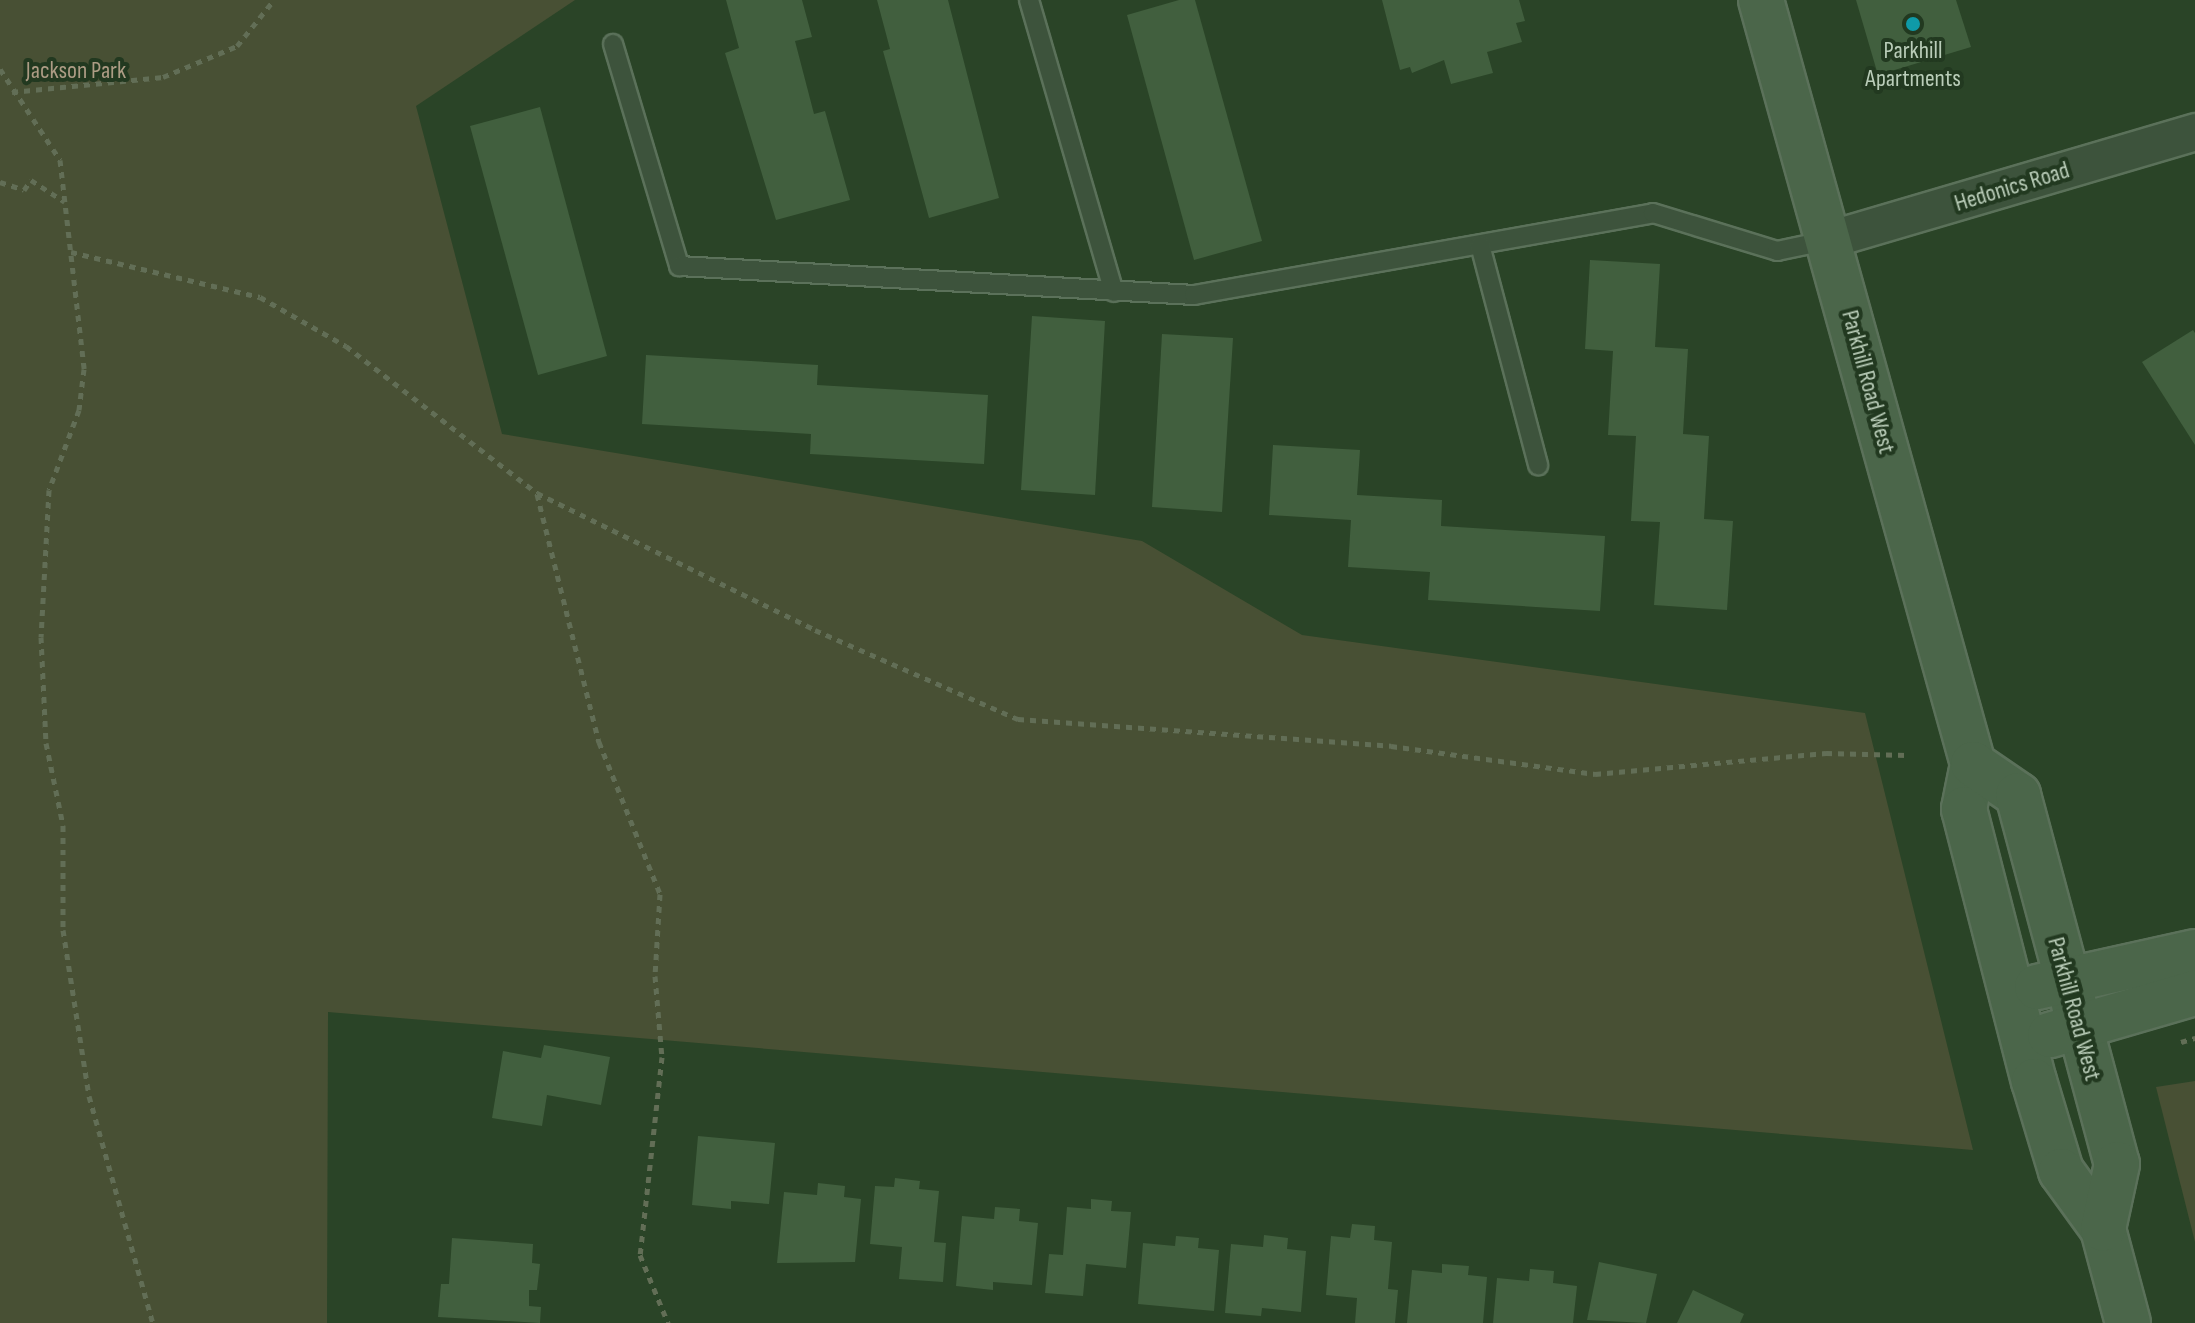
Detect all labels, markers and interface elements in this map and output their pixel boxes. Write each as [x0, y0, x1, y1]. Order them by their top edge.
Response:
marker: Parkhill Apartments [1904, 15, 1922, 33]
place label: Parkhill Apartments [1865, 37, 1961, 93]
park label: Jackson Park [26, 57, 126, 85]
street label: Hedonics Road [1951, 156, 2073, 218]
street label: Parkhill Road West [1835, 307, 1901, 457]
street label: Parkhill Road West [2041, 934, 2107, 1084]

